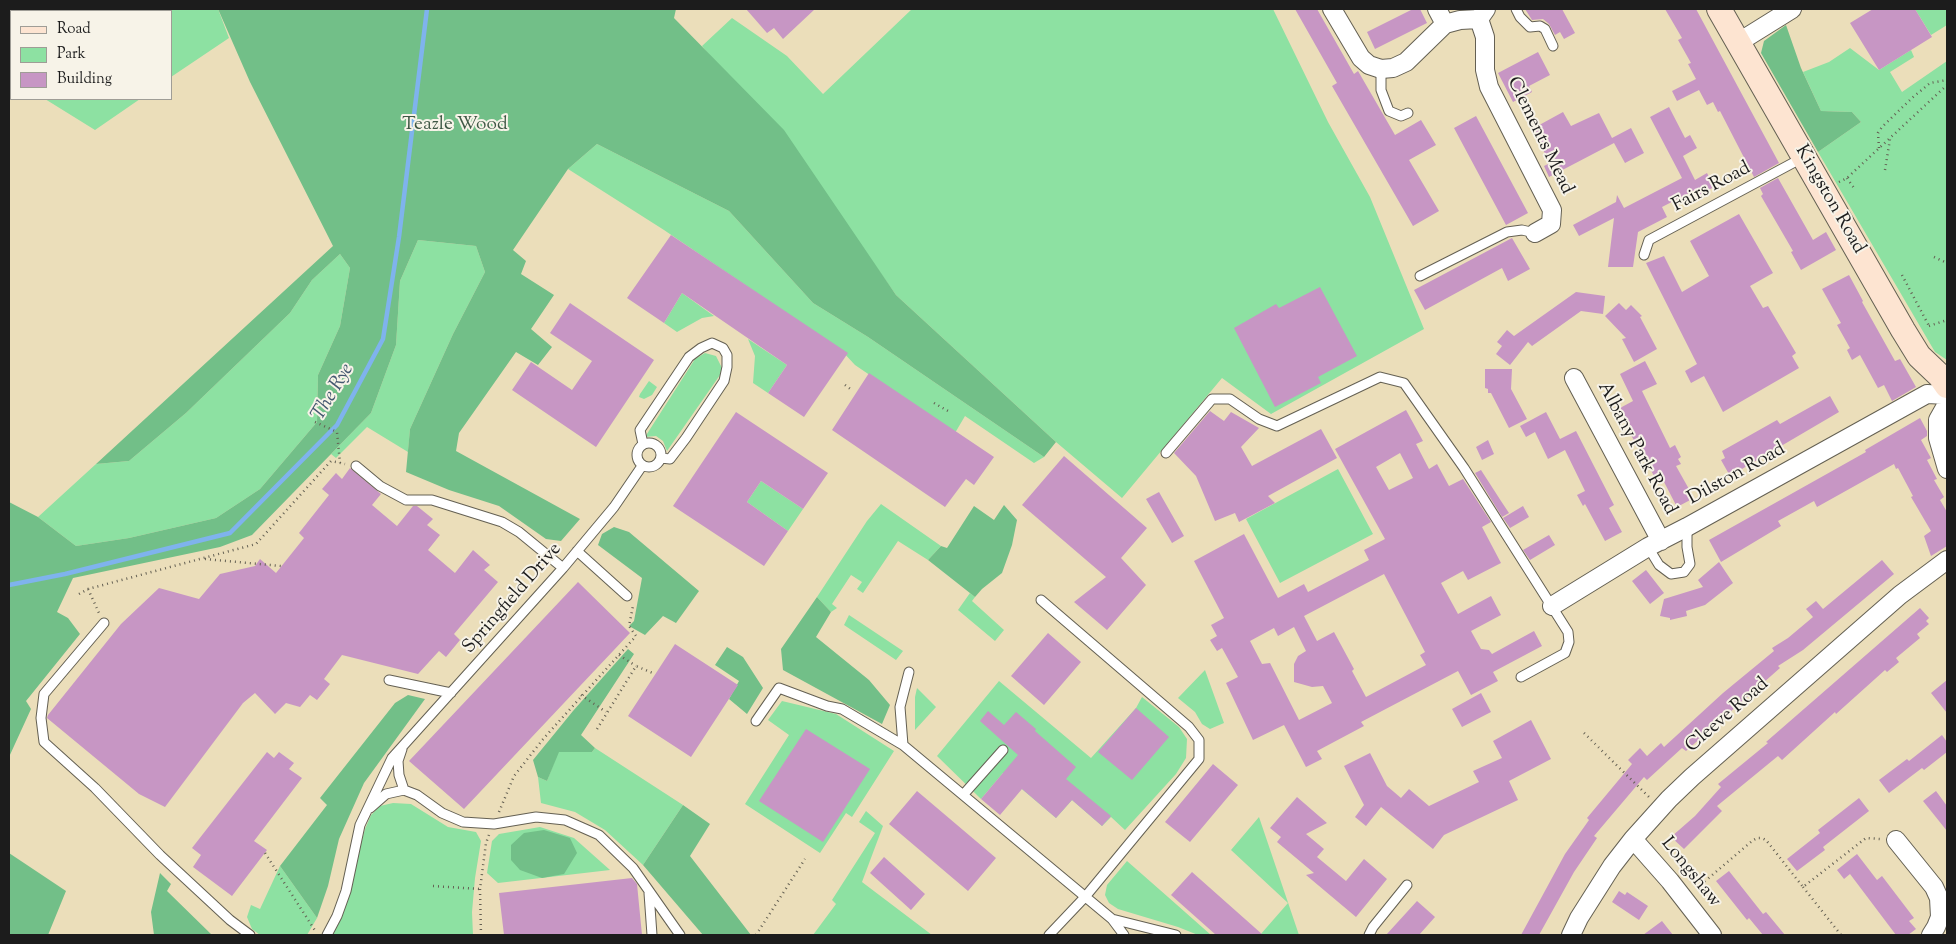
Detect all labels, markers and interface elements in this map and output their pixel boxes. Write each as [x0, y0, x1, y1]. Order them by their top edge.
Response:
legend [10, 10, 172, 100]
text: Road [57, 19, 91, 40]
text: Park [57, 44, 86, 65]
text: Building [57, 69, 112, 90]
street label: Clements Mead [1501, 73, 1577, 199]
park label: Teazle Wood [402, 115, 508, 137]
street label: Kingston Road [1789, 142, 1869, 258]
street label: Fairs Road [1669, 158, 1755, 218]
water label: The Rye [308, 360, 360, 426]
street label: Albany Park Road [1591, 379, 1681, 519]
street label: Dilston Road [1684, 439, 1790, 511]
street label: Springfield Drive [459, 539, 567, 659]
street label: Cleeve Road [1682, 674, 1774, 758]
street label: Longshaw [1655, 833, 1725, 913]

